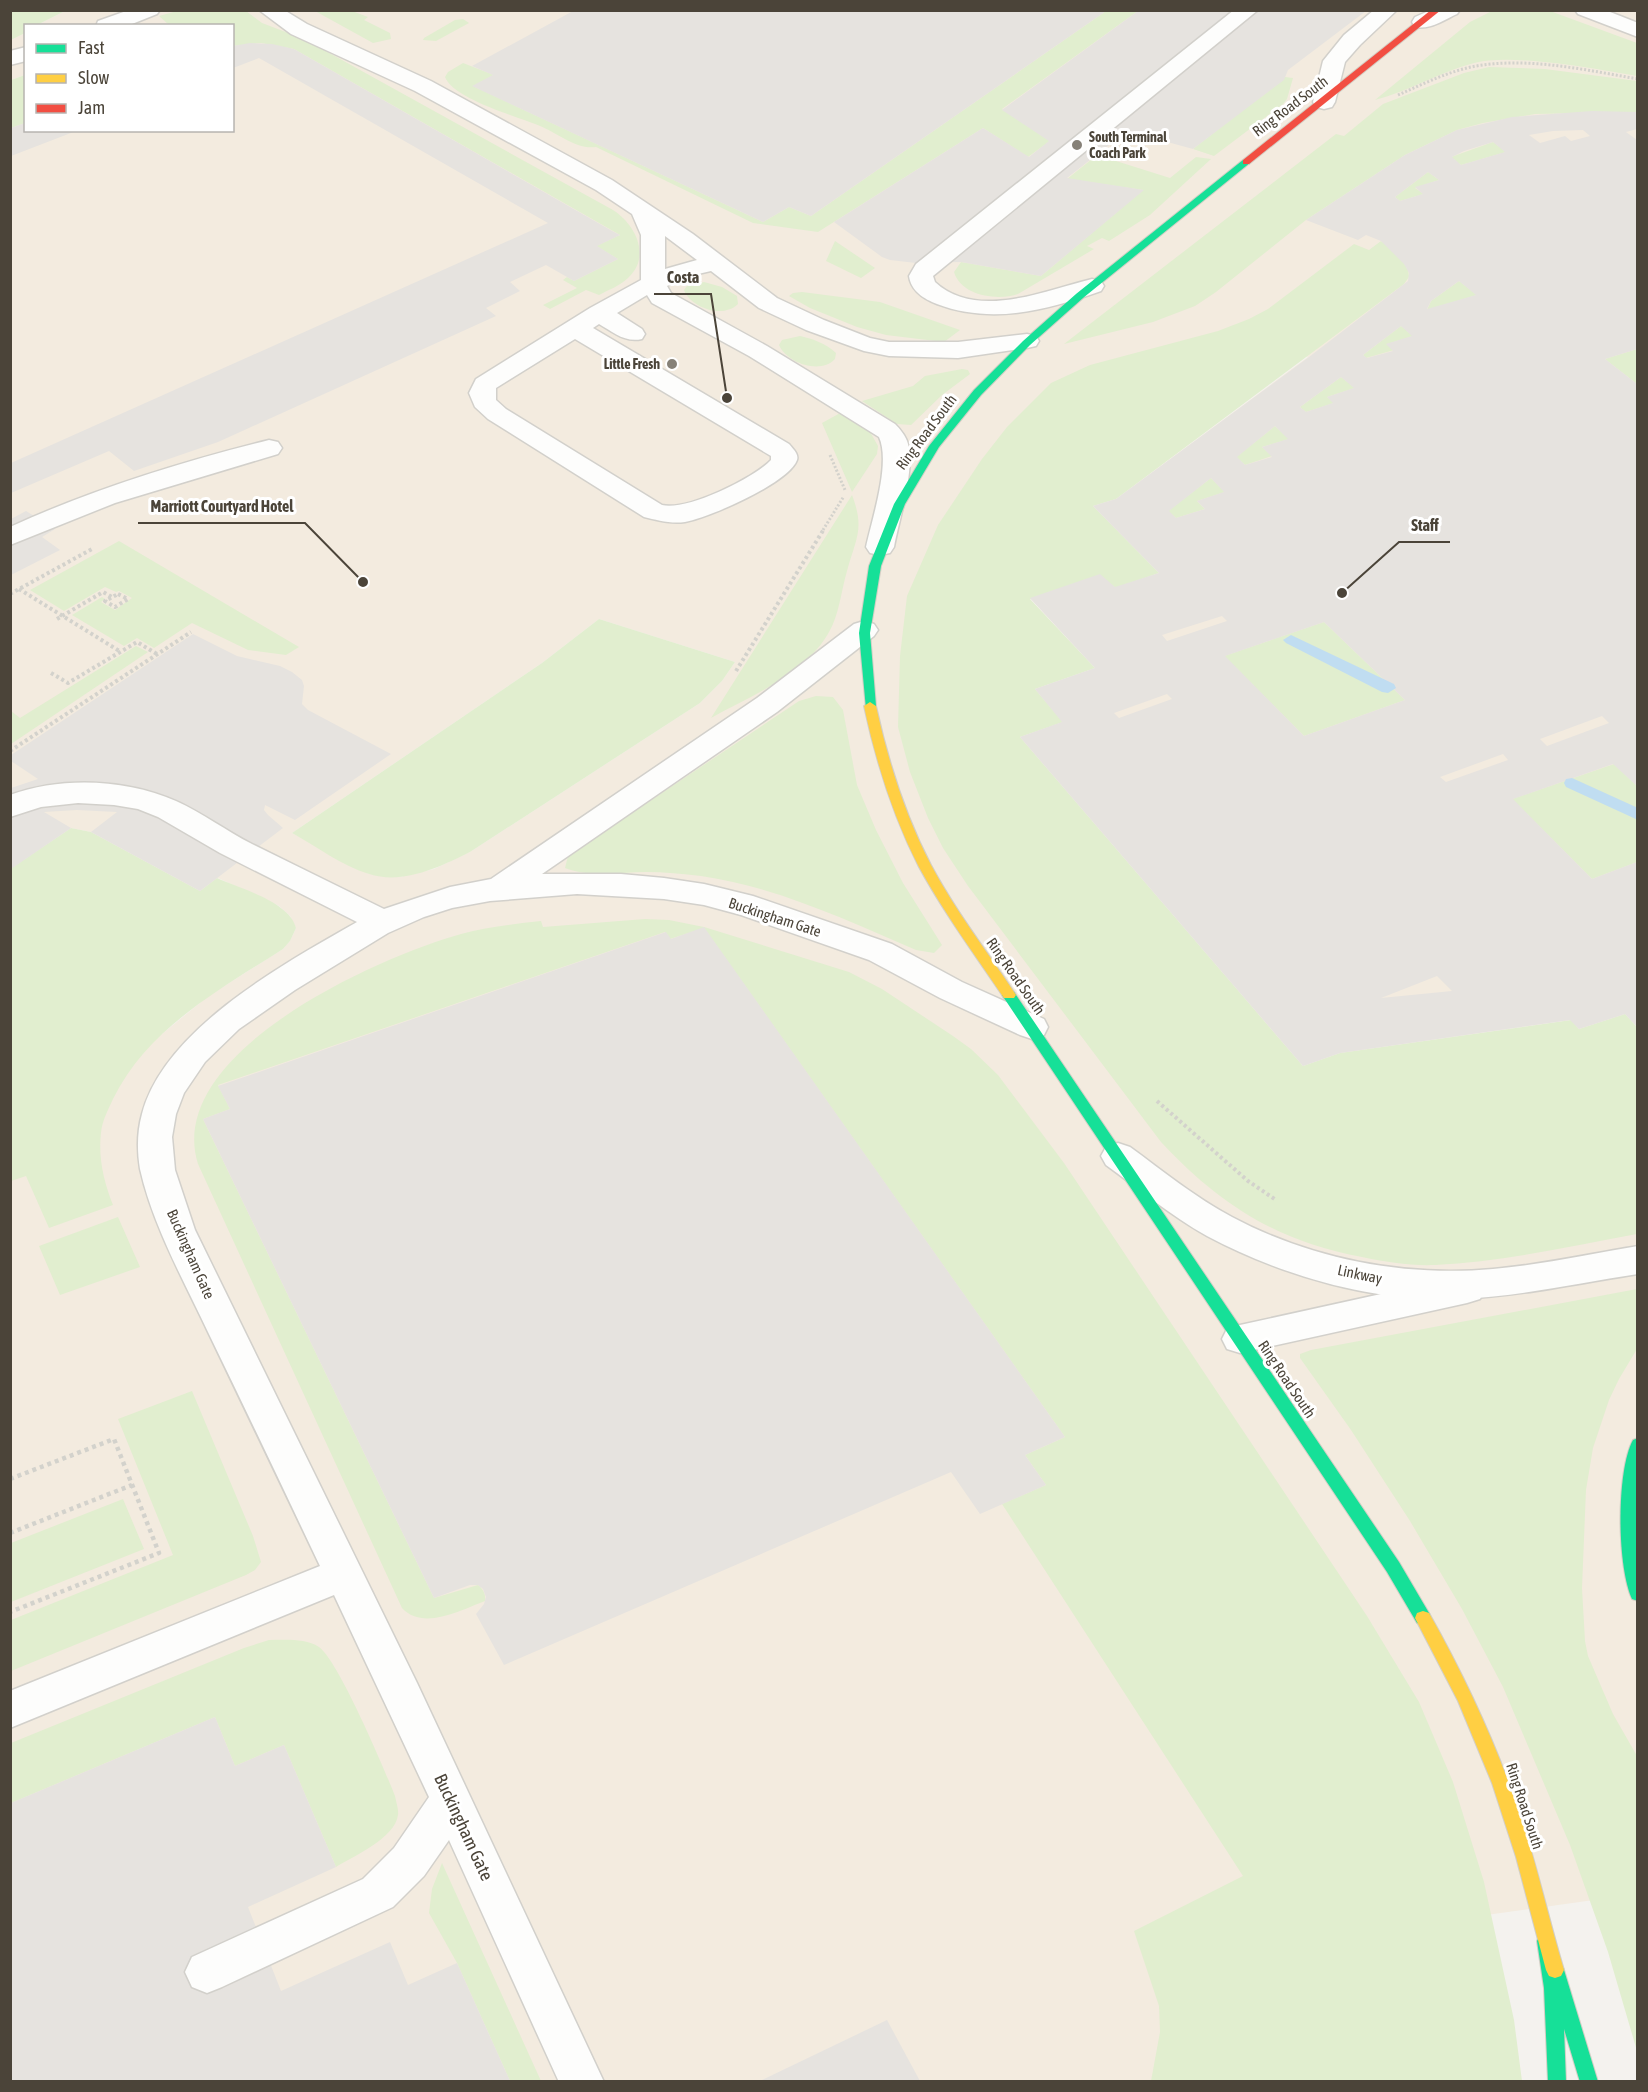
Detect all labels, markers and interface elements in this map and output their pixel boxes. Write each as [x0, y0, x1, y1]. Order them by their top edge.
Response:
legend [24, 24, 234, 132]
text: Fast [78, 37, 105, 58]
text: Slow [78, 67, 109, 88]
street label: Ring Road South [1249, 72, 1331, 140]
text: Jam [78, 97, 105, 118]
place label: South Terminal Coach Park [1089, 129, 1167, 161]
marker: South Terminal Coach Park [1070, 138, 1084, 152]
callout: Costa [654, 260, 711, 294]
text: Costa [667, 268, 699, 286]
place label: Little Fresh [604, 356, 660, 372]
marker: Little Fresh [665, 357, 679, 371]
street label: Ring Road South [892, 391, 960, 473]
callout: Marriott Courtyard Hotel [138, 489, 305, 523]
text: Marriott Courtyard Hotel [151, 497, 294, 515]
callout: Staff [1399, 508, 1450, 542]
text: Staff [1411, 516, 1439, 534]
street label: Buckingham Gate [727, 894, 824, 940]
street label: Ring Road South [983, 934, 1049, 1018]
street label: Buckingham Gate [164, 1207, 218, 1302]
street label: Linkway [1336, 1261, 1384, 1287]
street label: Ring Road South [1255, 1337, 1319, 1421]
street label: Ring Road South [1503, 1761, 1547, 1851]
street label: Buckingham Gate [430, 1770, 498, 1884]

